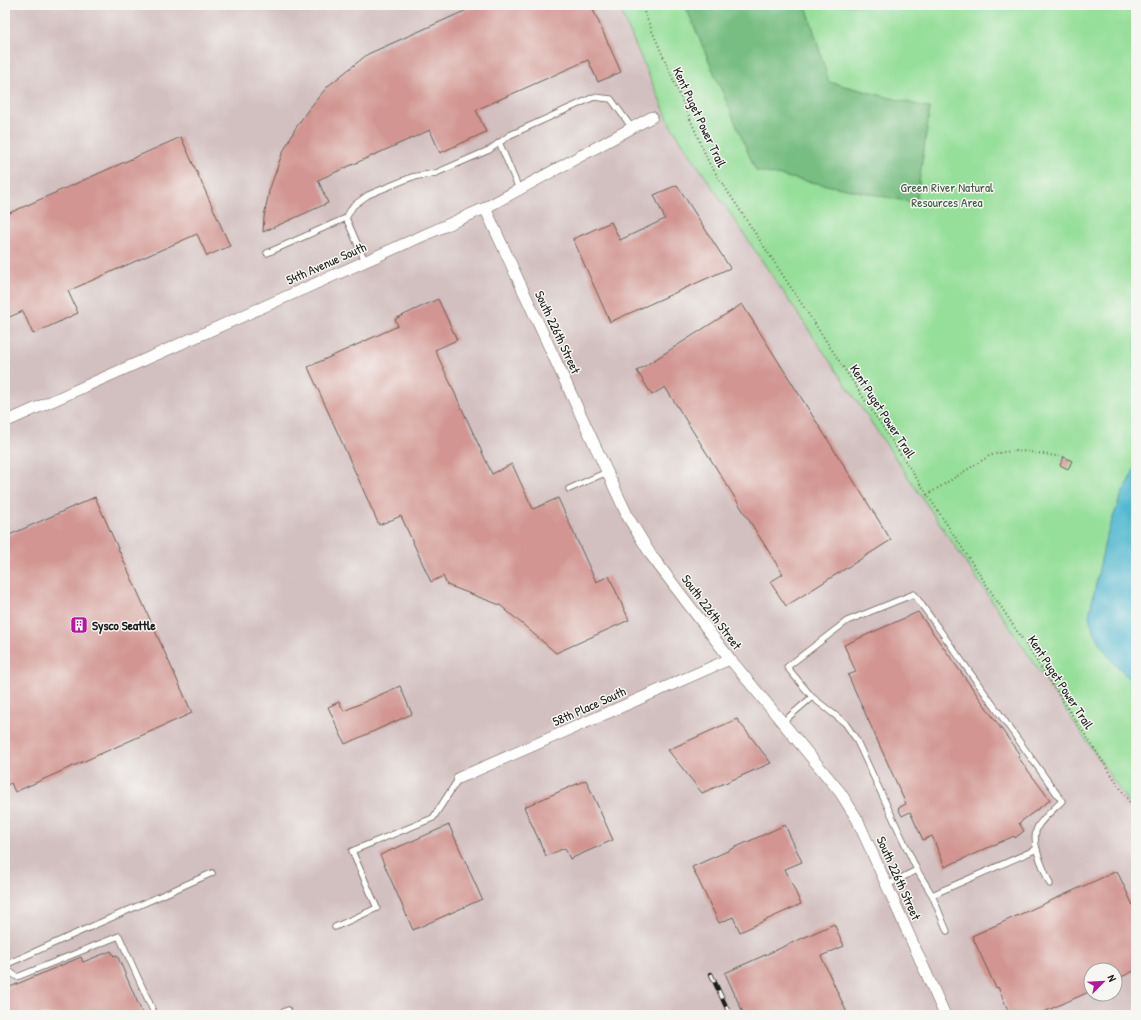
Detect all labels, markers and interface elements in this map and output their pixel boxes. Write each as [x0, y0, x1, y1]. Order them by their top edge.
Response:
street label: Kent Puget Power Trail [669, 64, 731, 170]
park label: Green River Natural Resources Area [901, 178, 994, 211]
street label: 54th Avenue South [283, 237, 369, 289]
street label: South 226th Street [531, 287, 585, 377]
street label: Kent Puget Power Trail [846, 361, 920, 462]
street label: South 226th Street [678, 571, 747, 654]
building icon: Sysco Seattle [69, 615, 89, 635]
place label: Sysco Seattle [92, 616, 156, 635]
street label: Kent Puget Power Trail [1024, 632, 1098, 733]
street label: 58th Place South [550, 682, 629, 730]
street label: South 226th Street [873, 833, 926, 923]
north arrow [1083, 962, 1123, 1002]
text: N [1105, 972, 1120, 984]

